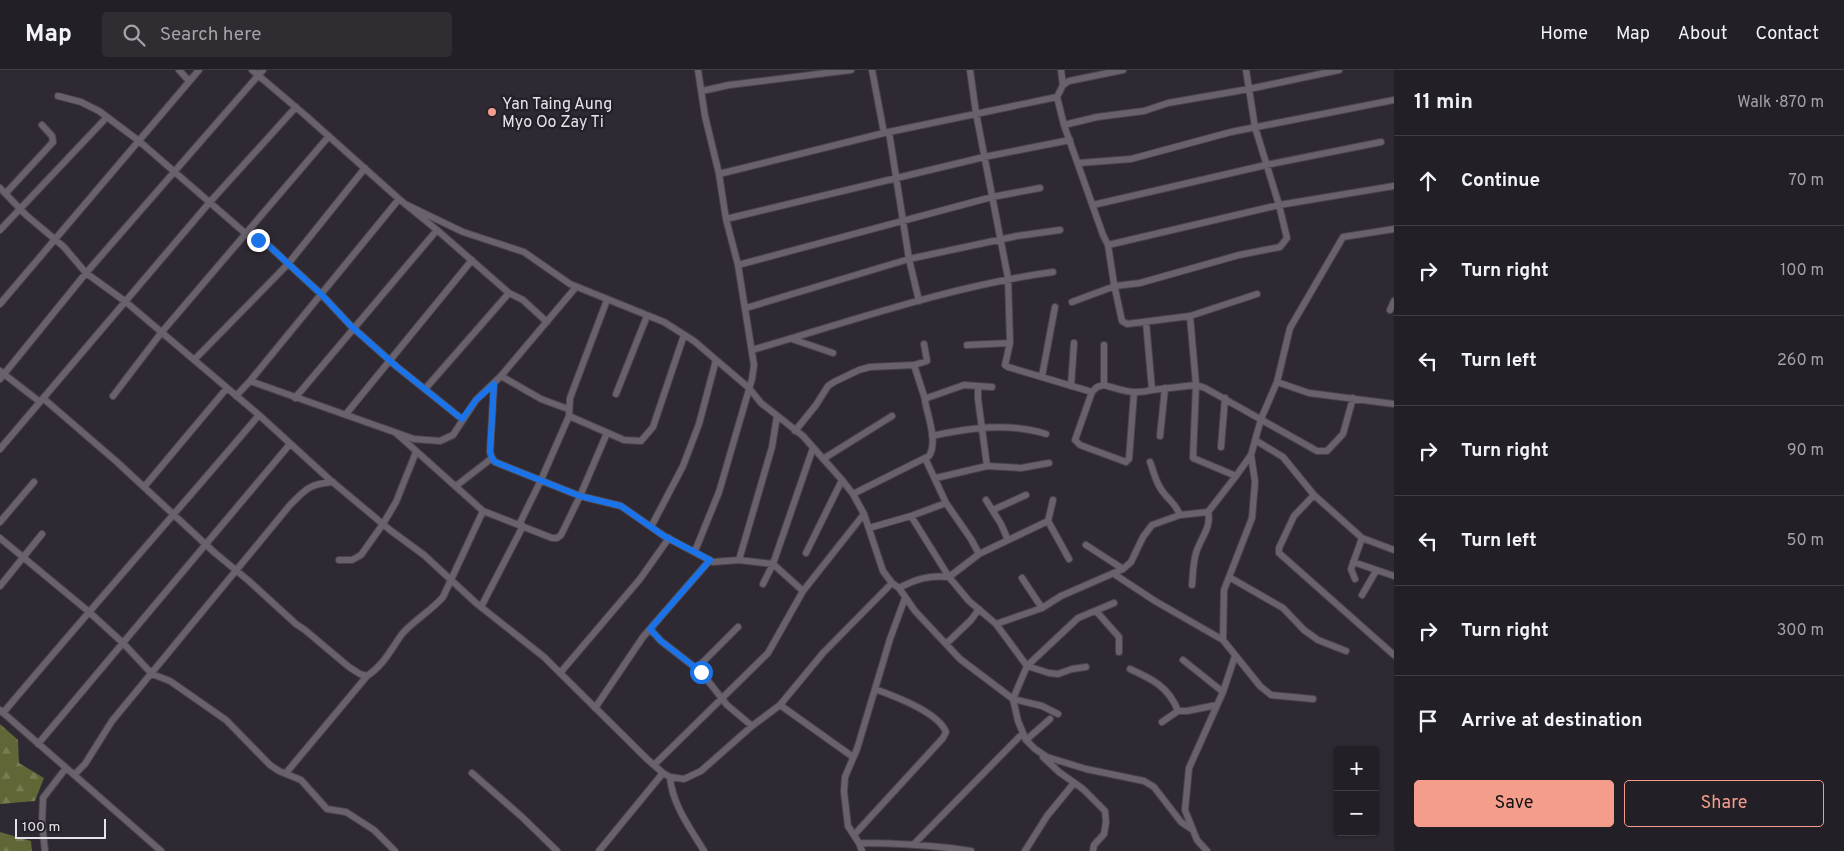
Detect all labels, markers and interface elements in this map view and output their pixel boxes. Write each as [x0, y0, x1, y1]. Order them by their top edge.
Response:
search box [102, 12, 452, 57]
text: Map [25, 20, 72, 50]
icon: search [120, 21, 148, 49]
text: Search here [160, 23, 261, 47]
text: Home [1540, 23, 1588, 46]
text: Map [1616, 23, 1650, 46]
text: About [1678, 23, 1727, 46]
text: Contact [1755, 23, 1819, 46]
text: 11 min [1414, 89, 1473, 116]
text: Walk · 870 m [1737, 93, 1824, 113]
place label: Yan Taing Aung Myo Oo Zay Ti [502, 95, 612, 133]
marker: Yan Taing Aung Myo Oo Zay Ti [486, 106, 498, 118]
icon: ahead [1414, 167, 1442, 195]
text: Continue [1461, 169, 1540, 193]
text: 70 m [1789, 171, 1824, 191]
route end [247, 229, 270, 252]
icon: right [1414, 257, 1442, 285]
text: Turn right [1461, 259, 1549, 283]
text: 100 m [1780, 261, 1824, 281]
icon: left [1414, 347, 1442, 375]
text: Turn left [1461, 349, 1537, 373]
text: 260 m [1777, 351, 1824, 371]
icon: right [1414, 437, 1442, 465]
text: Turn right [1461, 439, 1549, 463]
text: 90 m [1787, 441, 1824, 461]
icon: left [1414, 527, 1442, 555]
text: Turn left [1461, 529, 1537, 553]
text: 50 m [1787, 531, 1824, 551]
icon: right [1414, 617, 1442, 645]
text: Turn right [1461, 619, 1549, 643]
text: 300 m [1777, 621, 1824, 641]
route start [690, 661, 713, 684]
icon: arrive [1414, 707, 1442, 735]
text: Arrive at destination [1461, 709, 1642, 733]
map controls [1334, 746, 1379, 836]
button: + [1334, 746, 1379, 791]
button: Save [1414, 780, 1614, 827]
button: Share [1624, 780, 1824, 827]
button: − [1334, 791, 1379, 836]
scale bar [15, 816, 106, 839]
text: 100 m [22, 819, 60, 836]

